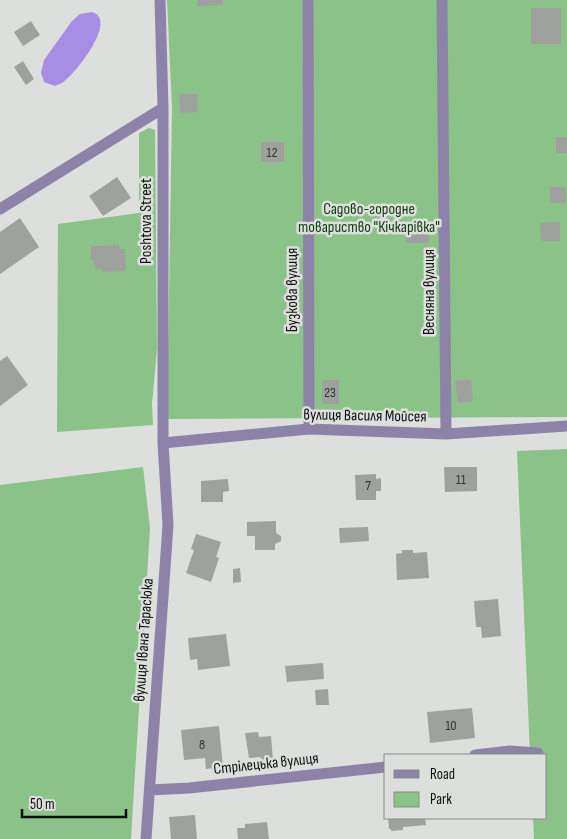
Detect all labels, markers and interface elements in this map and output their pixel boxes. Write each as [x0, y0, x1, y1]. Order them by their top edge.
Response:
house number: 12 [267, 144, 278, 161]
street label: Poshtova Street [137, 178, 156, 264]
park label: Садово-городне товариство "Кічкарівка" [298, 200, 440, 237]
street label: Бузкова вулиця [283, 248, 302, 332]
street label: Весняна вулиця [420, 249, 439, 335]
house number: 23 [324, 384, 336, 401]
street label: вулиця Василя Мойсея [303, 405, 427, 427]
house number: 11 [456, 471, 466, 488]
house number: 7 [365, 477, 371, 494]
street label: вулиця Івана Тарасюка [130, 578, 158, 702]
house number: 10 [445, 717, 457, 734]
house number: 8 [199, 736, 205, 753]
street label: Стрілецька вулиця [213, 749, 319, 779]
legend [384, 754, 547, 819]
text: Road [430, 765, 455, 784]
scale bar [22, 786, 126, 818]
text: Park [430, 790, 452, 809]
text: 50 m [30, 795, 55, 814]

